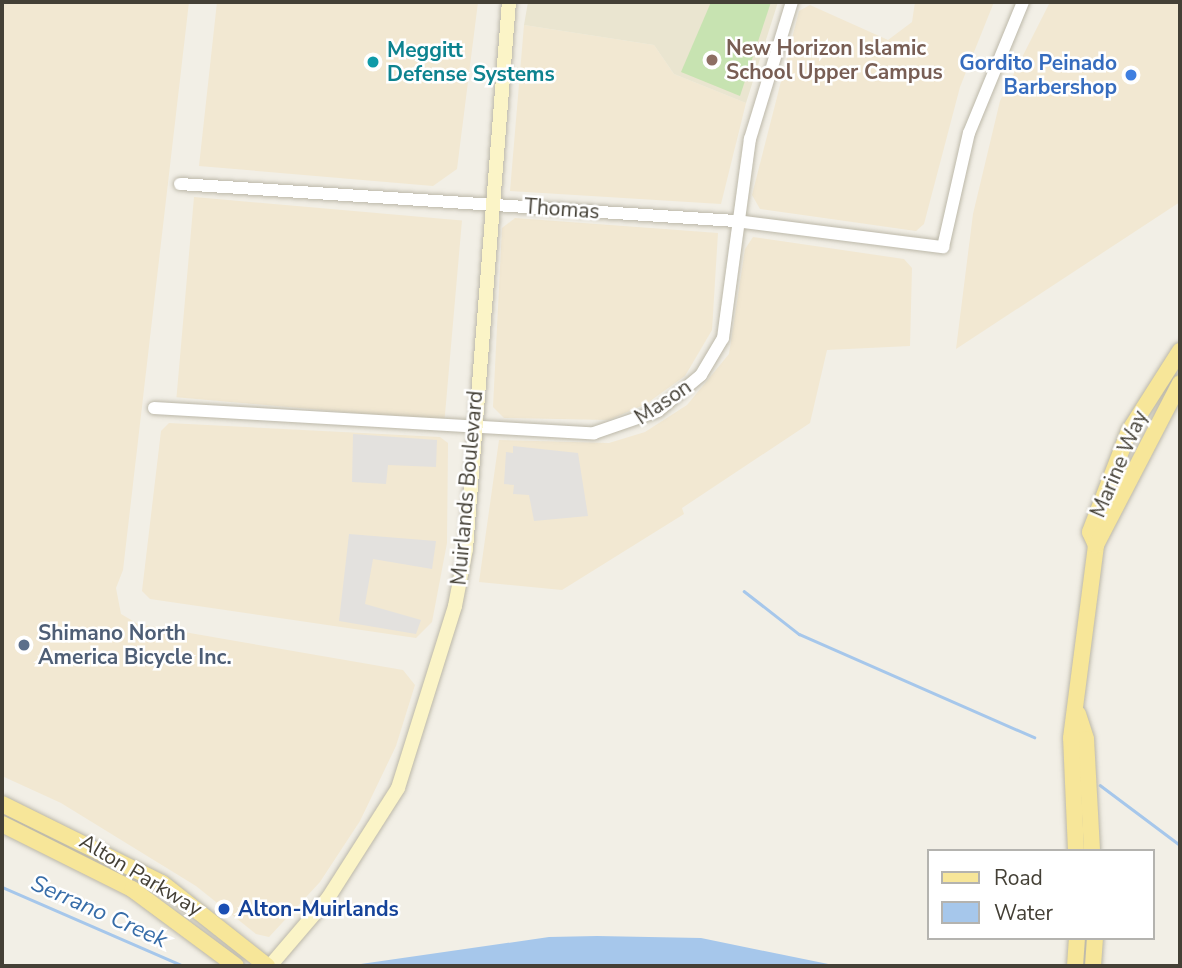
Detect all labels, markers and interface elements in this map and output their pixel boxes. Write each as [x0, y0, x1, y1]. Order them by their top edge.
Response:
place label: New Horizon Islamic School Upper Campus [726, 35, 943, 85]
place label: Meggitt Defense Systems [387, 37, 555, 87]
place label: Gordito Peinado Barbershop [959, 50, 1117, 100]
marker: New Horizon Islamic School Upper Campus [704, 52, 720, 68]
marker: Meggitt Defense Systems [365, 54, 381, 70]
marker: Gordito Peinado Barbershop [1123, 67, 1139, 83]
street label: Thomas [523, 194, 601, 224]
street label: Mason [630, 374, 696, 430]
street label: Muirlands Boulevard [446, 390, 488, 586]
street label: Marine Way [1085, 407, 1153, 521]
place label: Shimano North America Bicycle Inc. [38, 620, 232, 670]
marker: Shimano North America Bicycle Inc. [16, 637, 32, 653]
street label: Alton Parkway [75, 829, 207, 921]
legend [926, 849, 1154, 940]
text: Road [994, 864, 1043, 892]
water label: Serrano Creek [27, 870, 171, 954]
place label: Alton-Muirlands [238, 896, 399, 922]
text: Water [994, 899, 1053, 927]
marker: Alton-Muirlands [216, 901, 232, 917]

